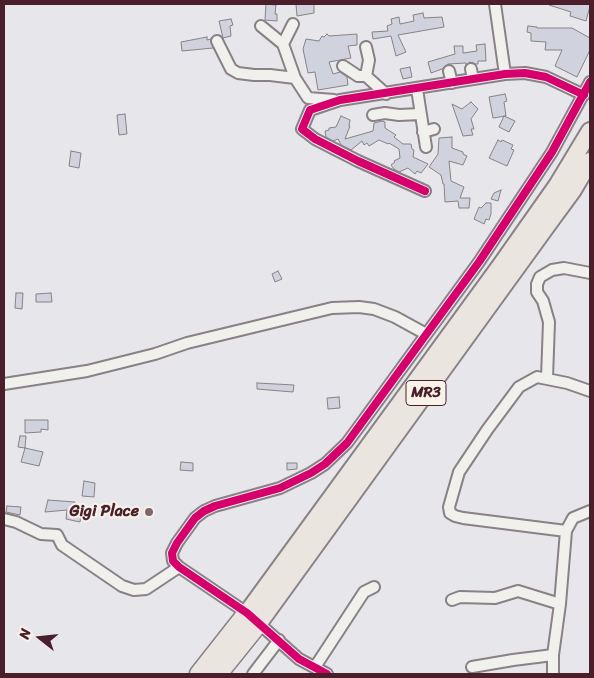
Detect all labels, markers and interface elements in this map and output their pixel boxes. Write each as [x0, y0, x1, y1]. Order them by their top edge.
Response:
road number: MR3 [406, 380, 446, 406]
place label: Gigi Place [69, 502, 139, 522]
marker: Gigi Place [143, 506, 155, 518]
north arrow [15, 613, 65, 663]
text: N [12, 626, 38, 642]

